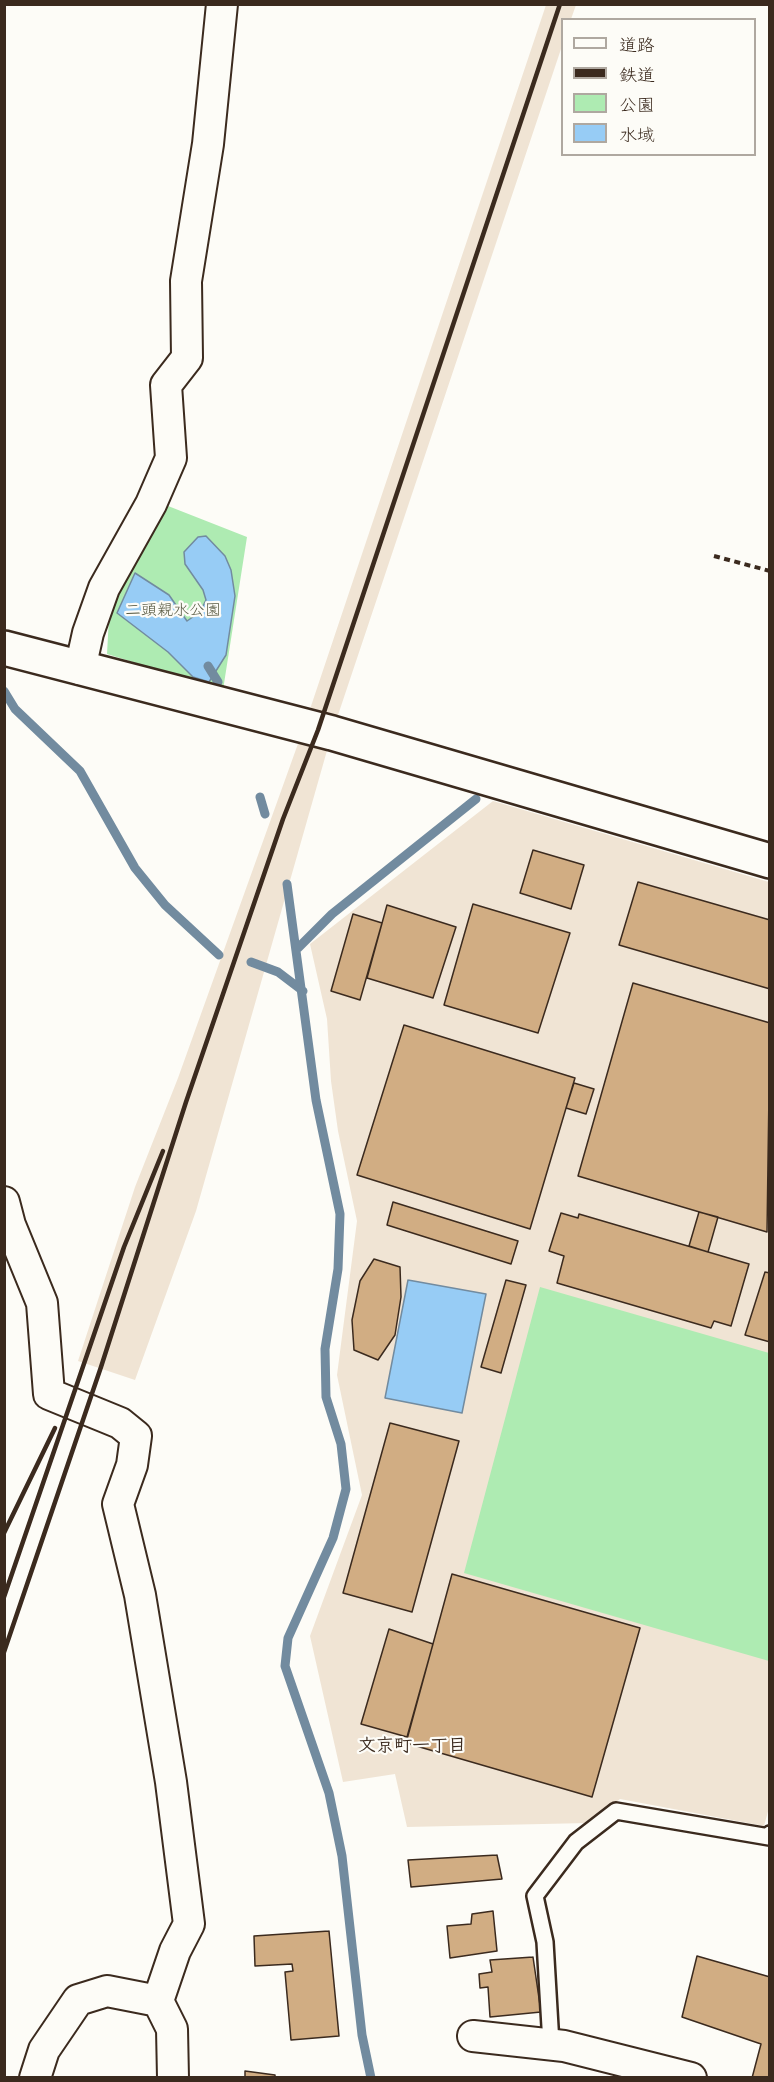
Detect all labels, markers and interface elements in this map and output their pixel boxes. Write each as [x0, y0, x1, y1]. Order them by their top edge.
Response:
legend [561, 18, 756, 156]
text: 道路 [619, 33, 655, 56]
text: 鉄道 [619, 63, 655, 86]
text: 公園 [619, 93, 655, 116]
text: 水域 [619, 123, 655, 146]
park label: 二頭親水公園 [125, 600, 221, 620]
district label: 文京町一丁目 [358, 1735, 466, 1757]

